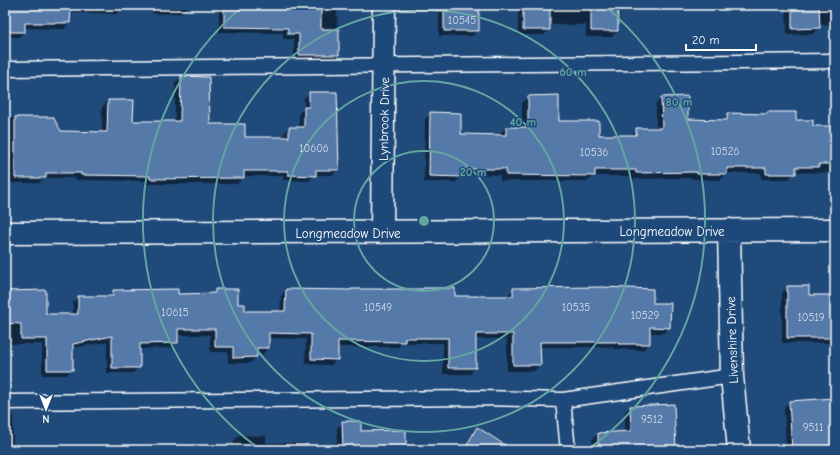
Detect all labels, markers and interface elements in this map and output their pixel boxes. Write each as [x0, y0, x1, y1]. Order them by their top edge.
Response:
house number: 10545 [448, 14, 476, 27]
scale bar [686, 26, 756, 52]
text: 20 m [692, 33, 720, 47]
text: 60 m [560, 65, 586, 79]
street label: Lynbrook Drive [376, 77, 392, 161]
text: 80 m [666, 95, 692, 109]
text: 40 m [510, 115, 536, 129]
house number: 10606 [299, 142, 329, 155]
house number: 10526 [711, 145, 739, 158]
house number: 10536 [580, 146, 608, 159]
text: 20 m [460, 165, 486, 179]
centre of rings [417, 214, 431, 228]
street label: Longmeadow Drive [620, 224, 725, 239]
street label: Longmeadow Drive [296, 226, 401, 241]
street label: Livenshire Drive [723, 296, 741, 384]
house number: 10549 [364, 301, 392, 314]
house number: 10535 [562, 301, 590, 314]
house number: 10615 [161, 306, 189, 319]
house number: 10529 [631, 309, 659, 322]
house number: 10519 [797, 311, 825, 324]
north arrow [26, 389, 66, 429]
text: N [42, 412, 50, 425]
house number: 9512 [641, 413, 663, 426]
house number: 9511 [803, 421, 823, 434]

